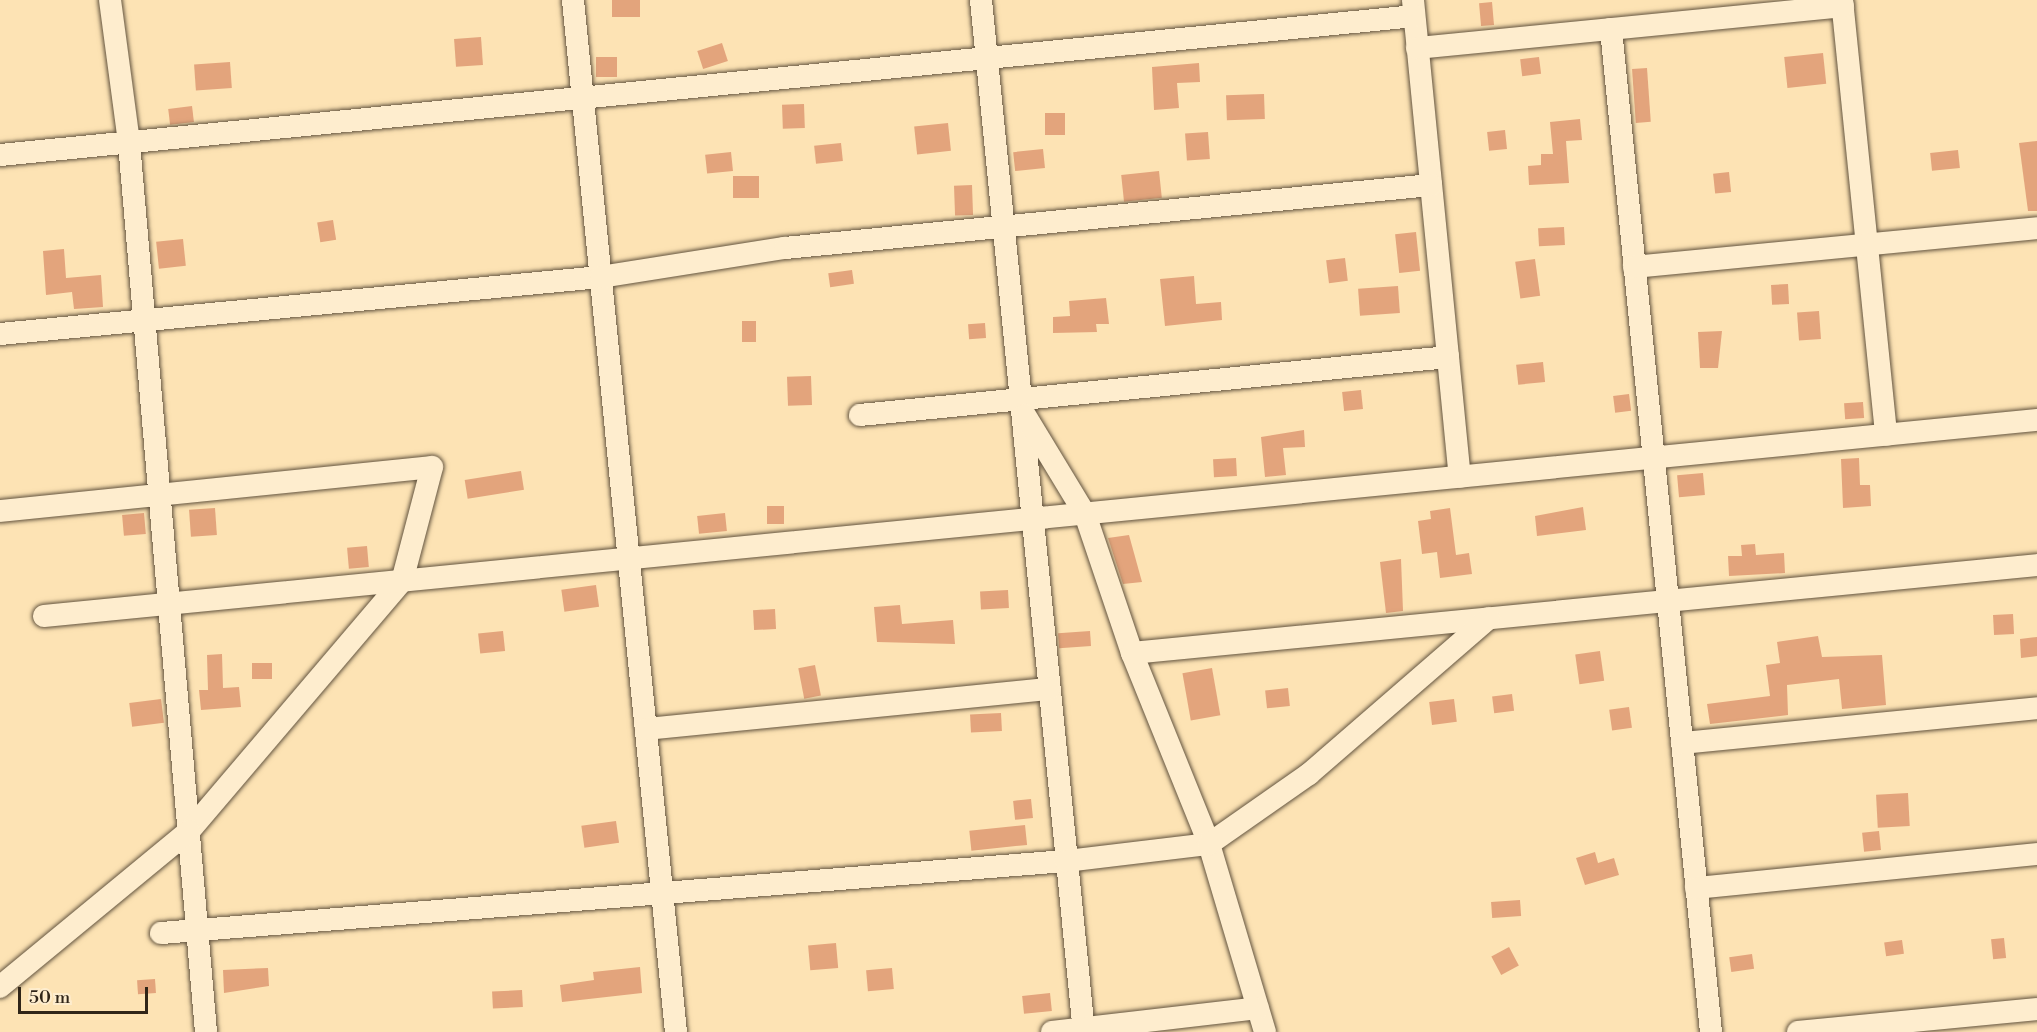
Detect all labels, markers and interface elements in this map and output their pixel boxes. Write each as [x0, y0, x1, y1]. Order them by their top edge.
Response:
scale bar [21, 975, 152, 1013]
text: 50 m [29, 986, 70, 1009]

